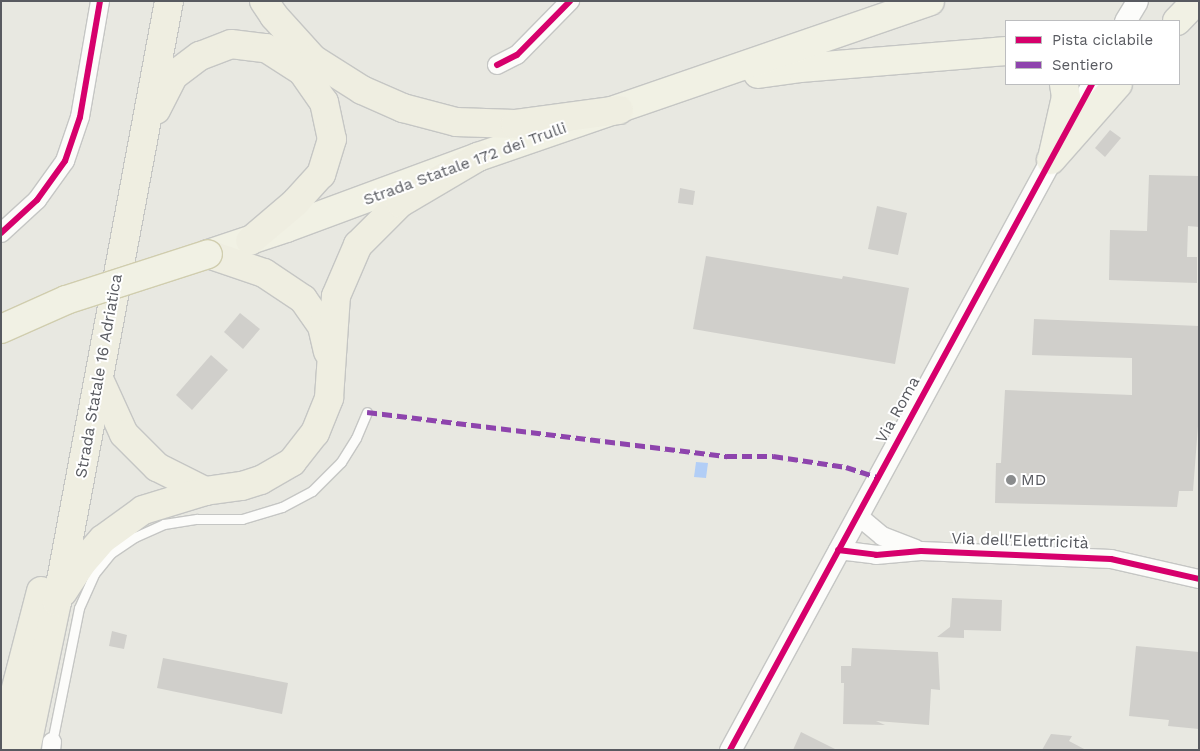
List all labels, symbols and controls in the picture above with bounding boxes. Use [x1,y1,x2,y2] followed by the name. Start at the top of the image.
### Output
[1005,20,1180,85] legend
[1052,31,1153,49] text: Pista ciclabile
[1052,56,1113,74] text: Sentiero
[360,118,570,210] street label: Strada Statale 172 dei Trulli
[71,272,127,480] street label: Strada Statale 16 Adriatica
[872,373,924,447] street label: Via Roma
[1021,470,1046,490] place label: MD
[1005,474,1017,486] marker: MD
[951,529,1089,553] street label: Via dell'Elettricità

